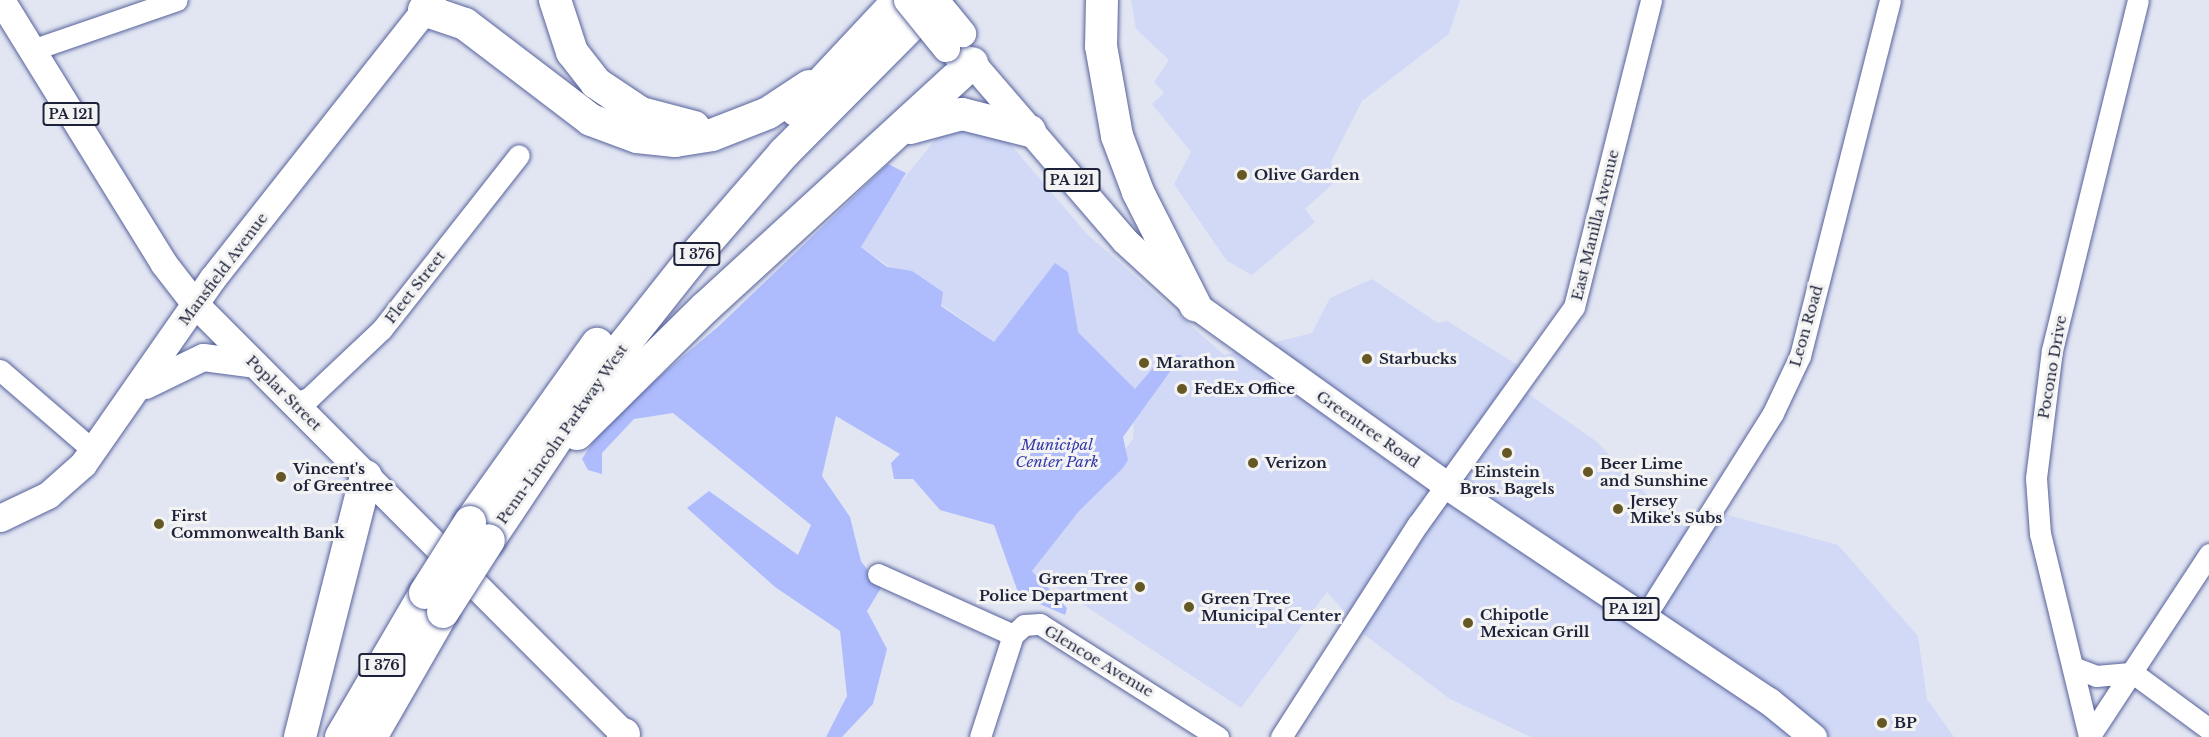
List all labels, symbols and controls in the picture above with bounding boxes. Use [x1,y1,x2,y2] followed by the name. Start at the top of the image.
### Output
[41,103,101,125] road number: PA 121
[1567,147,1623,303] street label: East Manilla Avenue
[1254,166,1360,184] place label: Olive Garden
[1235,168,1249,182] marker: Olive Garden
[1042,169,1102,191] road number: PA 121
[175,209,271,329] street label: Mansfield Avenue
[673,243,721,265] road number: I 376
[381,247,449,327] street label: Fleet Street
[1786,283,1826,369] street label: Leon Road
[2034,314,2070,420] street label: Pocono Drive
[493,340,631,528] street label: Penn-Lincoln Parkway West
[1379,350,1457,368] place label: Starbucks
[242,351,326,435] street label: Poplar Street
[1360,352,1374,366] marker: Starbucks
[1156,354,1235,372] place label: Marathon
[1137,356,1151,370] marker: Marathon
[1194,380,1295,398] place label: FedEx Office
[1175,382,1189,396] marker: FedEx Office
[1313,387,1423,471] street label: Greentree Road
[1015,435,1099,470] park label: Municipal Center Park
[1500,446,1514,460] marker: Einstein Bros. Bagels
[1265,454,1327,472] place label: Verizon
[1600,454,1708,489] place label: Beer Lime and Sunshine
[1246,456,1260,470] marker: Verizon
[293,459,393,494] place label: Vincent's of Greentree
[1460,462,1554,497] place label: Einstein Bros. Bagels
[1581,465,1595,479] marker: Beer Lime and Sunshine
[274,470,288,484] marker: Vincent's of Greentree
[1630,491,1722,526] place label: Jersey Mike's Subs
[1611,502,1625,516] marker: Jersey Mike's Subs
[171,506,345,541] place label: First Commonwealth Bank
[152,517,166,531] marker: First Commonwealth Bank
[979,569,1128,604] place label: Green Tree Police Department
[1133,580,1147,594] marker: Green Tree Police Department
[1201,589,1341,624] place label: Green Tree Municipal Center
[1601,598,1661,620] road number: PA 121
[1182,600,1196,614] marker: Green Tree Municipal Center
[1480,605,1589,640] place label: Chipotle Mexican Grill
[1461,616,1475,630] marker: Chipotle Mexican Grill
[1041,621,1157,701] street label: Glencoe Avenue
[358,654,406,676] road number: I 376
[1894,714,1917,732] place label: BP
[1875,716,1889,730] marker: BP

